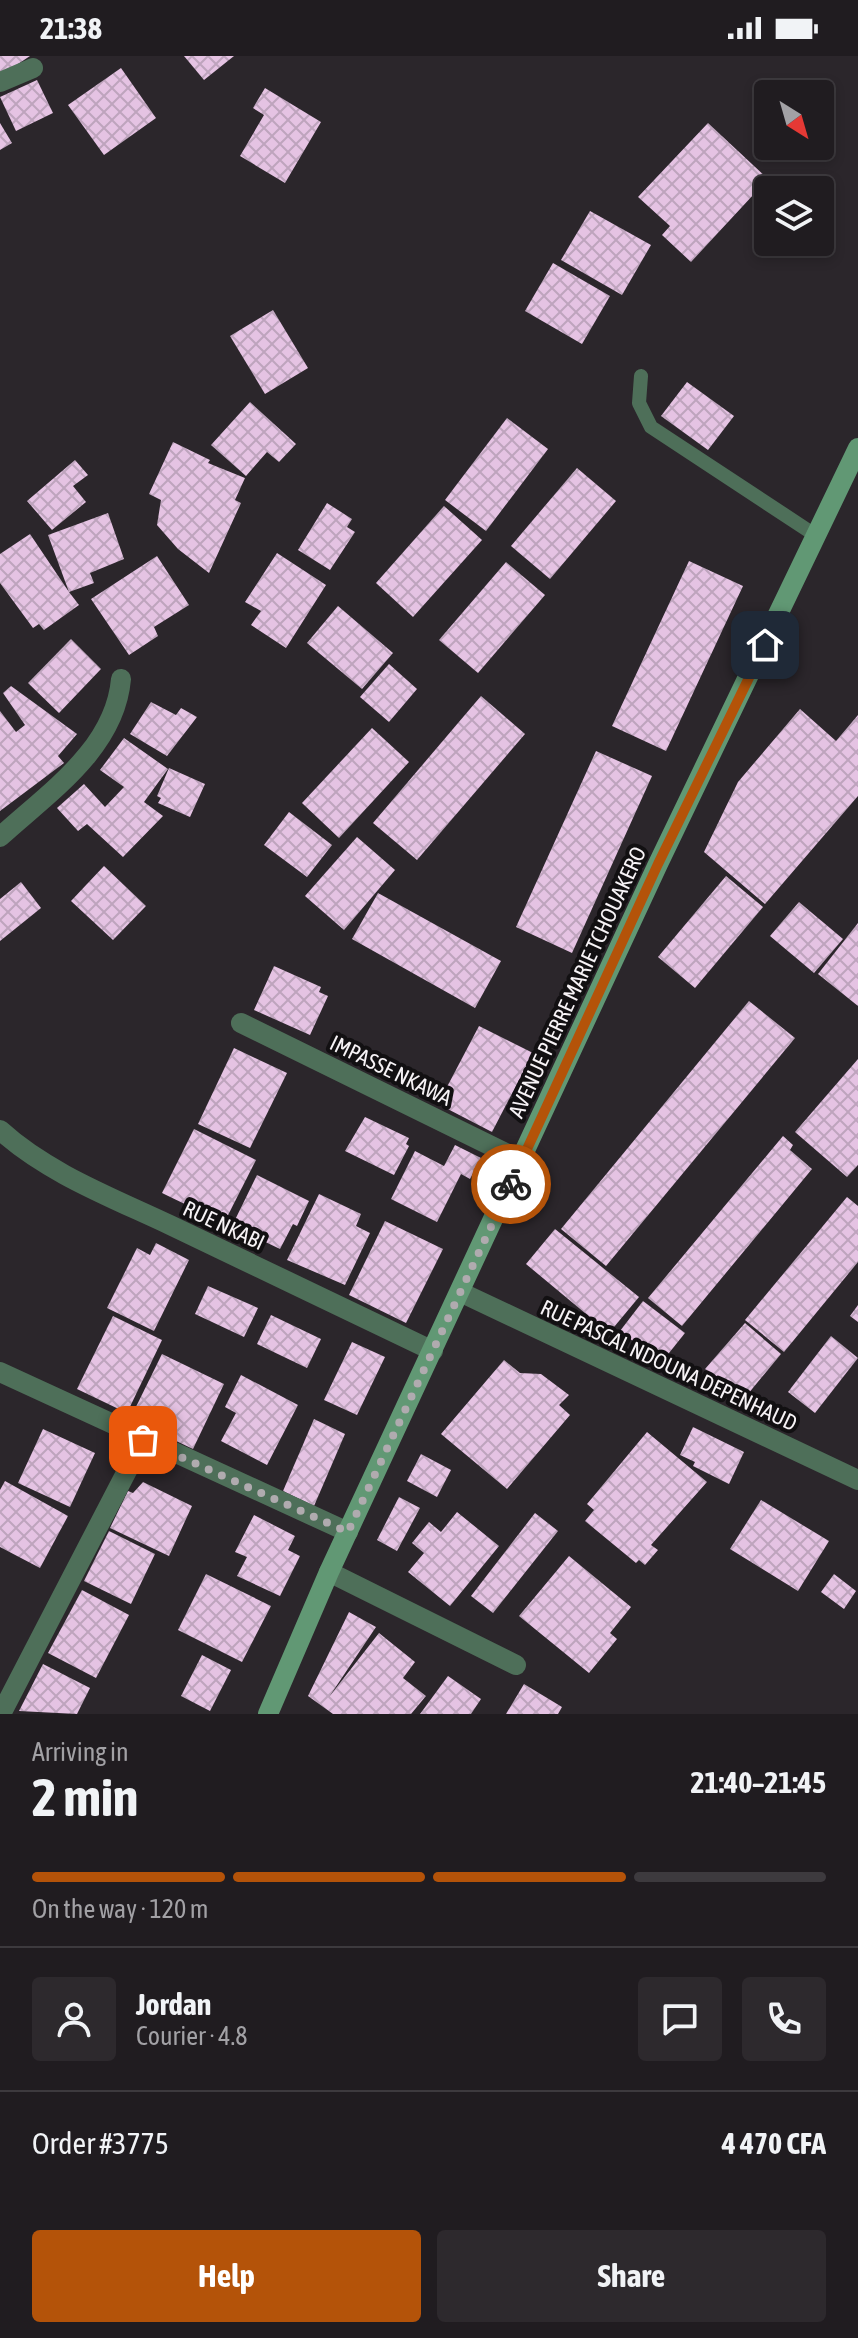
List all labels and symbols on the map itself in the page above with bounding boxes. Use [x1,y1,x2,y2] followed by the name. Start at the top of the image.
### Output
[754,80,834,160] north arrow
[731,611,799,679] pin
[503,842,651,1122] street label: AVENUE PIERRE MARIE TCHOUAKERO
[326,1029,456,1111] street label: IMPASSE NKAWA
[471,1144,551,1224] courier
[179,1195,269,1255] street label: RUE NKABI
[537,1294,801,1436] street label: RUE PASCAL NDOUNA DEPENHAUD
[109,1406,177,1474] pin

